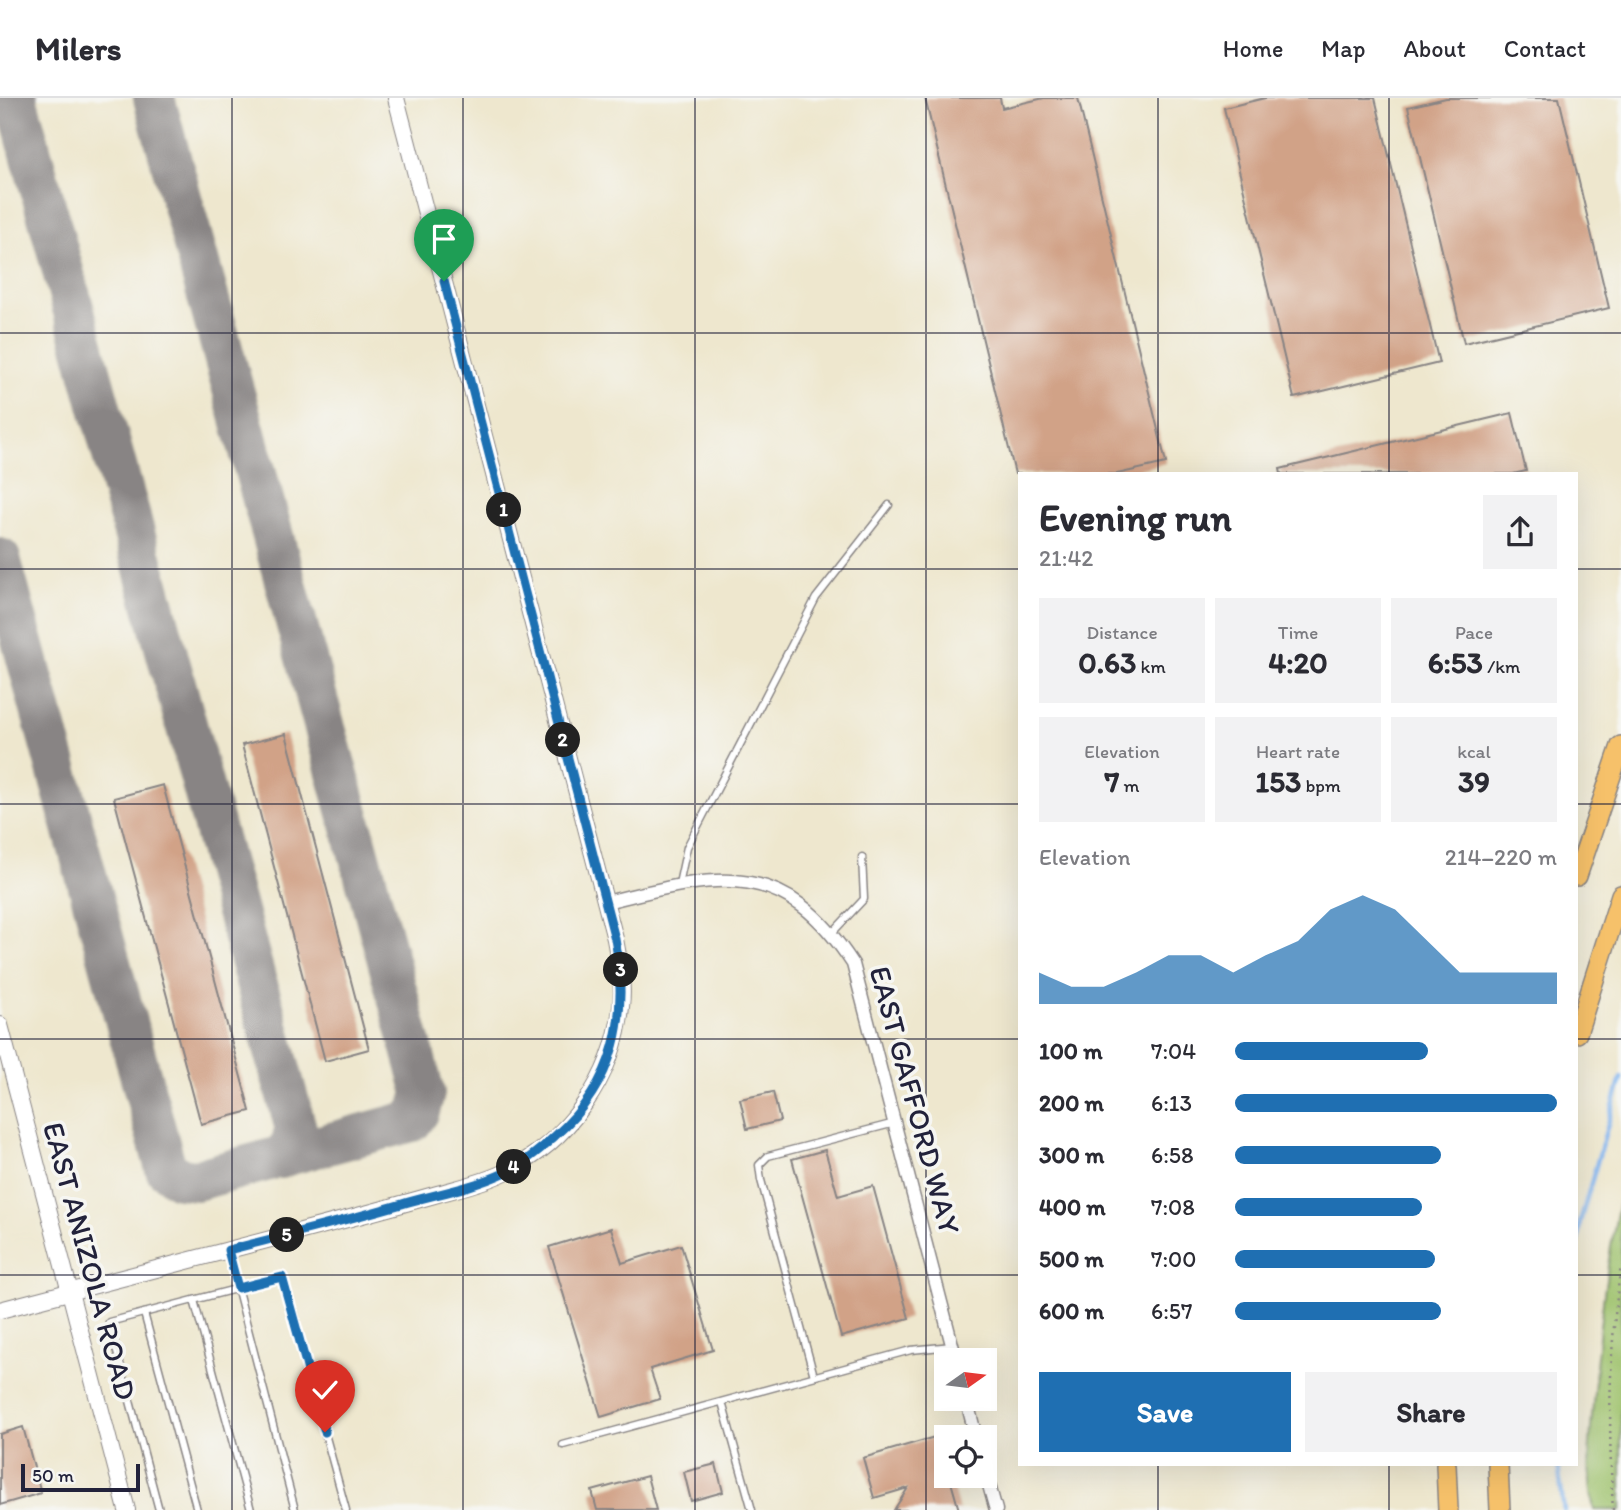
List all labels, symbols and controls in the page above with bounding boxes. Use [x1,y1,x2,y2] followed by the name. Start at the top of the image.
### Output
[35,29,122,68] text: Milers
[1223,34,1283,63] text: Home
[1321,34,1365,63] text: Map
[1403,34,1466,63] text: About
[1504,34,1586,63] text: Contact
[414,209,474,281] pin
[425,220,463,258] icon: arrive
[486,492,522,528] pin: 1
[1039,495,1232,541] text: Evening run
[1483,495,1557,569] button: share
[499,498,508,521] text: 1
[1039,544,1093,572] text: 21:42
[1086,621,1158,644] text: Distance
[1278,621,1318,644] text: Time
[1455,621,1493,644] text: Pace
[1078,644,1136,681] text: 0.63
[1268,644,1328,681] text: 4:20
[1428,644,1483,681] text: 6:53
[1136,655,1166,678] text: km
[1483,655,1520,678] text: /km
[546,722,580,758] pin: 2
[558,728,568,751] text: 2
[1084,740,1160,763] text: Elevation
[1256,740,1340,763] text: Heart rate
[1457,740,1491,763] text: kcal
[1104,763,1119,800] text: 7
[1255,763,1301,800] text: 153
[1458,763,1490,800] text: 39
[1119,774,1140,797] text: m
[1301,774,1341,797] text: bpm
[1039,843,1130,871] text: Elevation
[1445,843,1557,871] text: 214–220 m
[604,952,638,988] pin: 3
[615,958,626,981] text: 3
[861,962,969,1238] street label: EAST GAFFORD WAY
[1039,1037,1103,1065] text: 100 m
[1151,1037,1196,1065] text: 7:04
[1039,1089,1104,1117] text: 200 m
[1151,1089,1192,1117] text: 6:13
[35,1118,145,1404] street label: EAST ANIZOLA ROAD
[1039,1141,1104,1169] text: 300 m
[1151,1141,1193,1169] text: 6:58
[496,1150,532,1184] pin: 4
[508,1155,519,1178] text: 4
[1039,1193,1106,1221] text: 400 m
[1151,1193,1195,1221] text: 7:08
[270,1218,304,1252] pin: 5
[282,1223,291,1246] text: 5
[1039,1245,1104,1273] text: 500 m
[1151,1245,1196,1273] text: 7:00
[1039,1297,1104,1325] text: 600 m
[1151,1297,1192,1325] text: 6:57
[934,1348,998,1410] north arrow
[934,1348,997,1488] map controls
[295,1360,355,1432] pin
[306,1371,344,1409] icon: check
[1039,1372,1291,1452] button: Save
[1305,1372,1557,1452] button: Share
[934,1425,997,1488] button: locate
[21,1461,140,1493] scale bar
[32,1464,74,1487] text: 50 m

